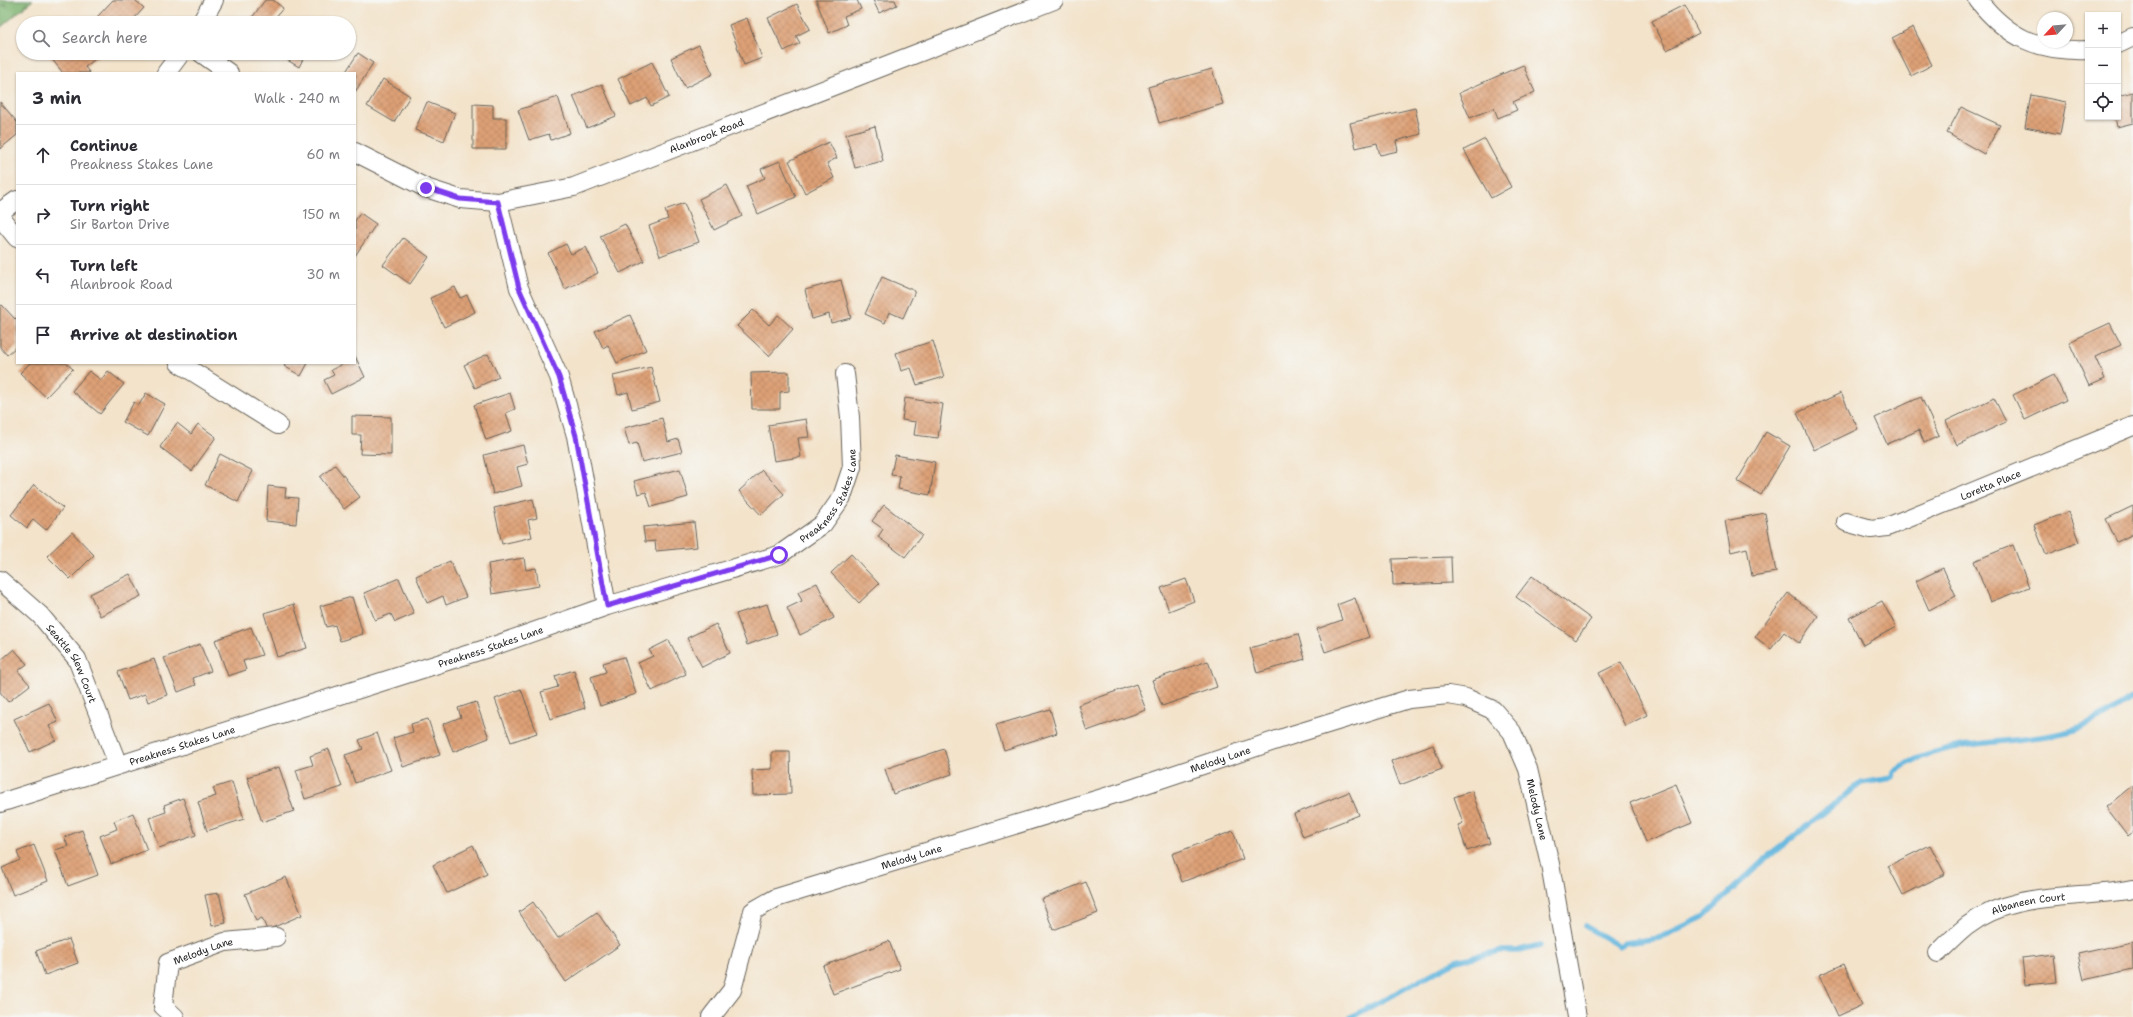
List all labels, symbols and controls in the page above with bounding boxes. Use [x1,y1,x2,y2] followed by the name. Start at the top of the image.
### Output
[2037,12,2073,48] north arrow
[2085,12,2121,120] map controls
[2085,12,2121,48] button: +
[16,16,356,60] search box
[30,27,52,49] icon: search
[62,28,148,48] text: Search here
[2085,48,2121,84] button: −
[2085,84,2121,120] button: locate
[32,87,82,109] text: 3 min
[254,90,340,107] text: Walk · 240 m
[667,115,746,156] street label: Alanbrook Road
[70,136,138,156] text: Continue
[32,144,54,166] icon: ahead
[307,146,340,163] text: 60 m
[70,156,213,173] text: Preakness Stakes Lane
[417,179,435,197] route end
[70,196,150,216] text: Turn right
[32,204,54,226] icon: right
[302,206,340,223] text: 150 m
[70,216,170,233] text: Sir Barton Drive
[70,256,138,276] text: Turn left
[32,264,54,286] icon: left
[306,266,340,283] text: 30 m
[70,276,173,293] text: Alanbrook Road
[32,324,54,346] icon: arrive
[70,325,238,345] text: Arrive at destination
[797,448,859,546] street label: Preakness Stakes Lane
[1958,467,2023,503] street label: Loretta Place
[770,546,788,564] route start
[44,622,99,705] street label: Seattle Slew Court
[436,623,545,671] street label: Preakness Stakes Lane
[128,723,237,769] street label: Preakness Stakes Lane
[1189,743,1253,776] street label: Melody Lane
[1523,778,1550,842] street label: Melody Lane
[880,841,944,872] street label: Melody Lane
[1989,890,2066,918] street label: Albaneen Court
[172,935,234,967] street label: Melody Lane

